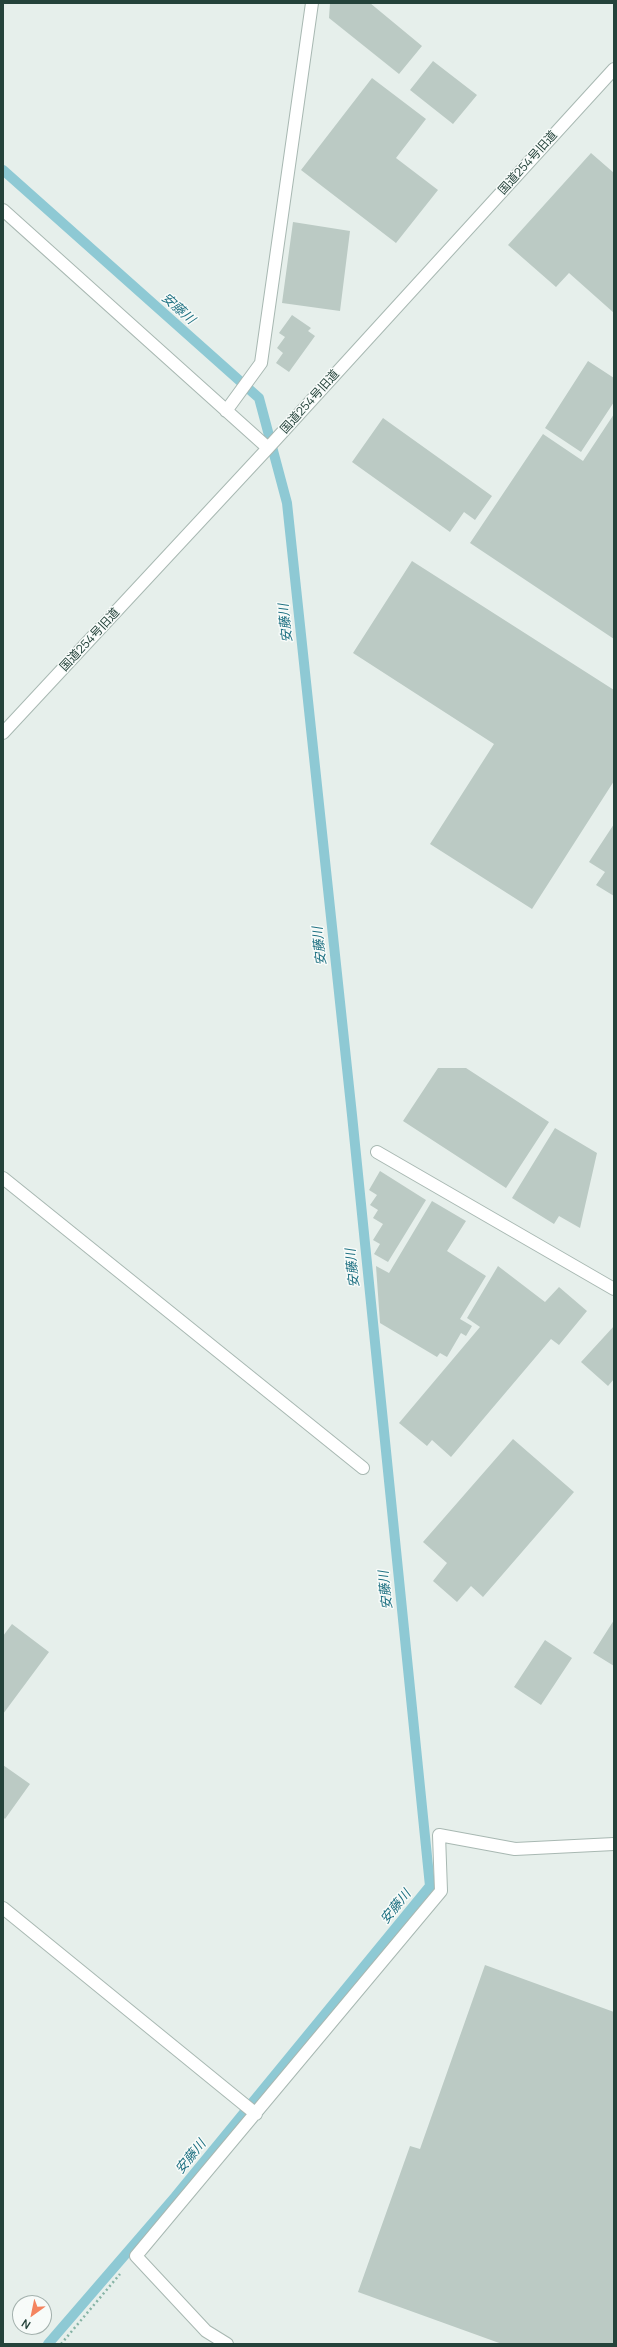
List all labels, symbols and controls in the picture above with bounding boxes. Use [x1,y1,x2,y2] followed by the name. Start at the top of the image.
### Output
[496,128,560,198] street label: 国道254号旧道
[158,290,198,328] water label: 安藤川
[278,367,342,437] street label: 国道254号旧道
[276,603,296,643] water label: 安藤川
[57,606,123,674] street label: 国道254号旧道
[310,926,330,966] water label: 安藤川
[343,1248,363,1288] water label: 安藤川
[376,1570,396,1610] water label: 安藤川
[378,1887,414,1927] water label: 安藤川
[173,2137,209,2177] water label: 安藤川
[12,2295,52,2335] north arrow
[18,2316,33,2333] text: N

